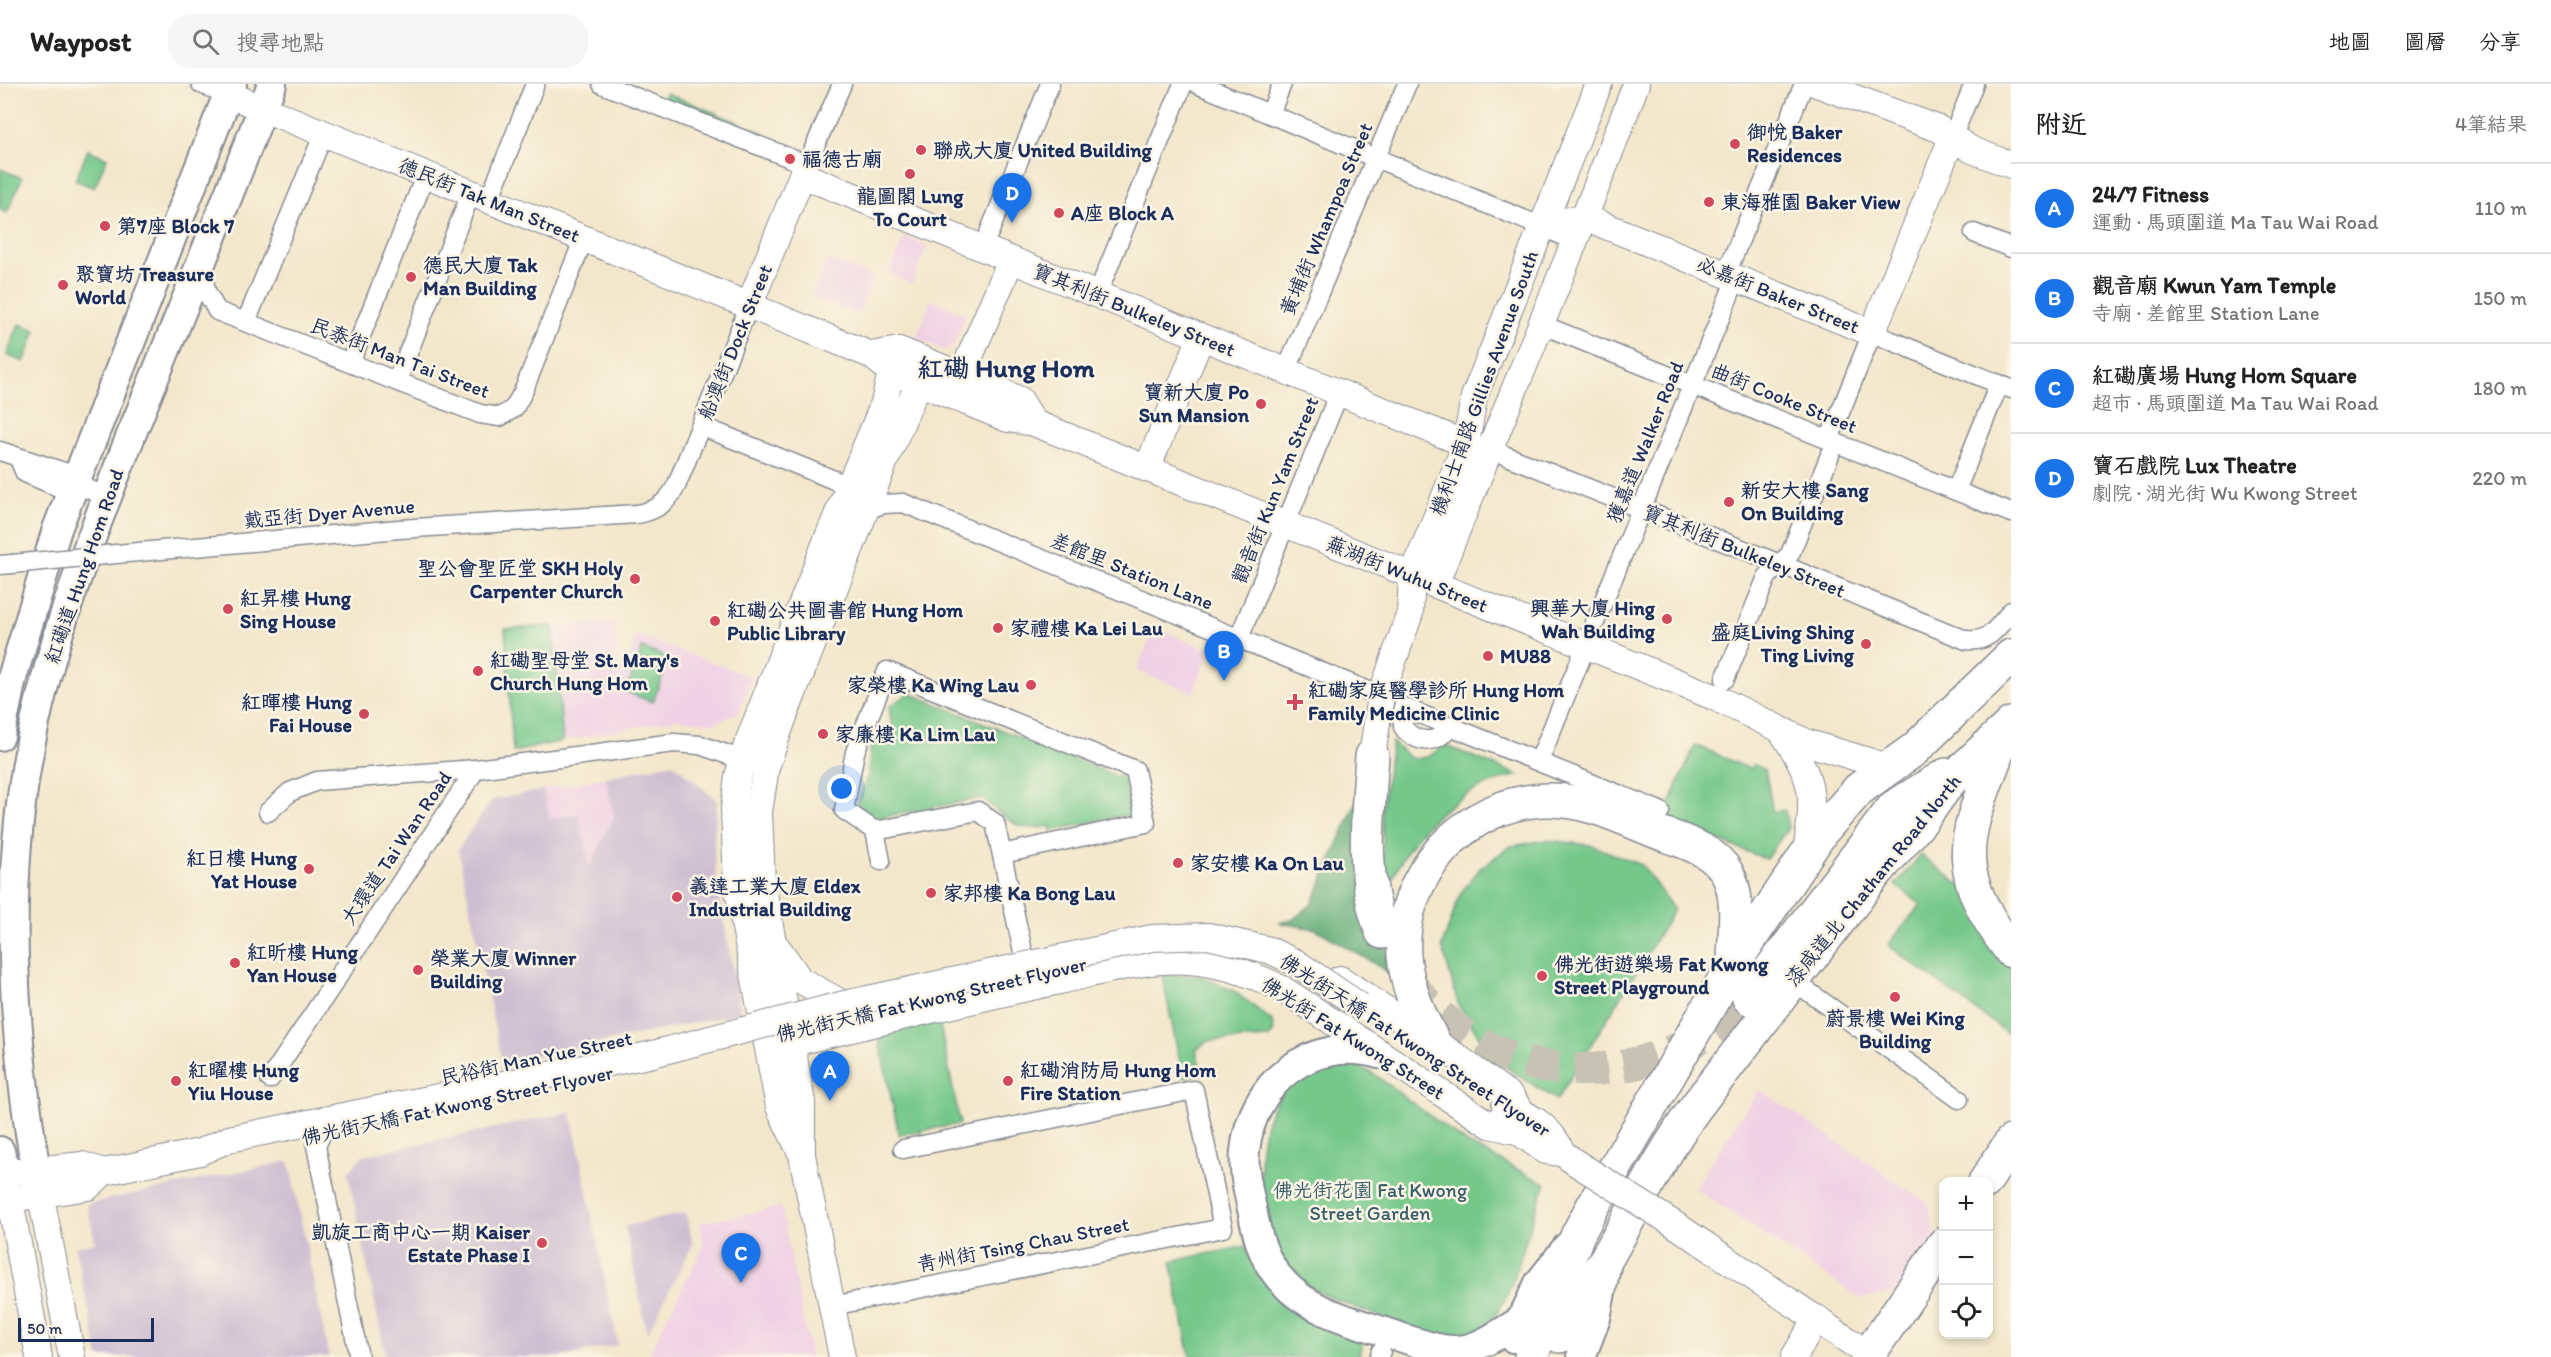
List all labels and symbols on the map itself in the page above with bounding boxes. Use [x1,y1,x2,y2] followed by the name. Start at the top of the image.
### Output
[1274,119,1378,319] street label: 黃埔街 Whampoa Street
[1747,120,1843,167] place label: 御悅 Baker Residences
[1728,137,1742,151] marker: 御悅 Baker Residences
[933,138,1153,163] place label: 聯成大廈 United Building
[914,143,928,157] marker: 聯成大廈 United Building
[802,147,882,171] place label: 福德古廟
[783,152,797,166] marker: 福德古廟
[395,153,584,248] street label: 德民街 Tak Man Street
[903,167,917,181] marker: 龍圖閣 Lung To Court
[992,174,1032,223] pin: D
[857,184,964,231] place label: 龍圖閣 Lung To Court
[1721,190,1901,214] place label: 東海雅園 Baker View
[1702,195,1716,209] marker: 東海雅園 Baker View
[1070,201,1174,225] place label: A座 Block A
[1052,206,1066,220] marker: A座 Block A
[117,214,234,238] place label: 第7座 Block 7
[98,219,112,233] marker: 第7座 Block 7
[1425,247,1543,519] street label: 機利士南路 Gillies Avenue South
[1693,251,1863,339] street label: 必嘉街 Baker Street
[423,253,538,301] place label: 德民大廈 Tak Man Building
[1029,258,1239,362] street label: 寶其利街 Bulkeley Street
[693,260,777,423] street label: 船澳街 Dock Street
[75,262,215,309] place label: 聚寶坊 Treasure World
[404,270,418,284] marker: 德民大廈 Tak Man Building
[56,278,70,292] marker: 聚寶坊 Treasure World
[307,313,493,403] street label: 民泰街 Man Tai Street
[917,352,1095,384] district label: 紅磡 Hung Hom
[1602,357,1688,527] street label: 獲嘉道 Walker Road
[1707,358,1861,438] street label: 曲街 Cooke Street
[1139,380,1250,427] place label: 寶新大廈 Po Sun Mansion
[1227,393,1324,587] street label: 觀音街 Kun Yam Street
[1254,397,1268,411] marker: 寶新大廈 Po Sun Mansion
[39,465,129,667] street label: 紅磡道 Hung Hom Road
[1741,478,1869,526] place label: 新安大樓 Sang On Building
[242,494,416,532] street label: 戴亞街 Dyer Avenue
[1722,495,1736,509] marker: 新安大樓 Sang On Building
[1639,499,1849,603] street label: 寶其利街 Bulkeley Street
[1047,527,1217,615] street label: 差館里 Station Lane
[1323,531,1491,617] street label: 蕪湖街 Wuhu Street
[417,556,624,604] place label: 聖公會聖匠堂 SKH Holy Carpenter Church
[628,572,642,586] marker: 聖公會聖匠堂 SKH Holy Carpenter Church
[240,586,352,634] place label: 紅昇樓 Hung Sing House
[1530,596,1656,644] place label: 興華大廈 Hing Wah Building
[727,598,963,646] place label: 紅磡公共圖書館 Hung Hom Public Library
[221,602,235,616] marker: 紅昇樓 Hung Sing House
[1660,612,1674,626] marker: 興華大廈 Hing Wah Building
[708,614,722,628] marker: 紅磡公共圖書館 Hung Hom Public Library
[1010,616,1163,640] place label: 家禮樓 Ka Lei Lau
[1711,620,1855,668] place label: 盛庭Living Shing Ting Living
[991,621,1005,635] marker: 家禮樓 Ka Lei Lau
[1204,632,1244,681] pin: B
[1859,637,1873,651] marker: 盛庭Living Shing Ting Living
[1500,644,1551,668] place label: MU88
[490,648,679,696] place label: 紅磡聖母堂 St. Mary's Church Hung Hom
[1481,649,1495,663] marker: MU88
[471,664,485,678] marker: 紅磡聖母堂 St. Mary's Church Hung Hom
[847,673,1019,698] place label: 家榮樓 Ka Wing Lau
[1024,678,1038,692] marker: 家榮樓 Ka Wing Lau
[1308,678,1564,726] place label: 紅磡家庭醫學診所 Hung Hom Family Medicine Clinic
[241,690,353,737] place label: 紅暉樓 Hung Fai House
[1286,693,1304,711] marker: 紅磡家庭醫學診所 Hung Hom Family Medicine Clinic
[357,707,371,721] marker: 紅暉樓 Hung Fai House
[835,722,995,746] place label: 家廉樓 Ka Lim Lau
[816,727,830,741] marker: 家廉樓 Ka Lim Lau
[336,766,456,929] street label: 大環道 Tai Wan Road
[1780,769,1966,991] street label: 漆咸道北 Chatham Road North
[827,774,856,803] your location
[186,846,298,893] place label: 紅日樓 Hung Yat House
[1190,851,1344,875] place label: 家安樓 Ka On Lau
[1171,856,1185,870] marker: 家安樓 Ka On Lau
[302,862,316,876] marker: 紅日樓 Hung Yat House
[689,874,861,922] place label: 義達工業大廈 Eldex Industrial Building
[943,881,1116,906] place label: 家邦樓 Ka Bong Lau
[924,886,938,900] marker: 家邦樓 Ka Bong Lau
[670,890,684,904] marker: 義達工業大廈 Eldex Industrial Building
[246,940,359,987] place label: 紅昕樓 Hung Yan House
[430,946,577,994] place label: 榮業大廈 Winner Building
[1275,948,1555,1142] street label: 佛光街天橋 Fat Kwong Street Flyover
[773,951,1089,1047] street label: 佛光街天橋 Fat Kwong Street Flyover
[1554,952,1769,1000] place label: 佛光街遊樂場 Fat Kwong Street Playground
[228,956,242,970] marker: 紅昕樓 Hung Yan House
[411,963,425,977] marker: 榮業大廈 Winner Building
[1535,969,1549,983] marker: 佛光街遊樂場 Fat Kwong Street Playground
[1257,972,1449,1104] street label: 佛光街 Fat Kwong Street
[1888,990,1902,1004] marker: 蔚景樓 Wei King Building
[1825,1006,1965,1054] place label: 蔚景樓 Wei King Building
[438,1026,634,1090] street label: 民裕街 Man Yue Street
[810,1052,850,1101] pin: A
[187,1058,300,1105] place label: 紅曜樓 Hung Yiu House
[1020,1058,1216,1105] place label: 紅磡消防局 Hung Hom Fire Station
[299,1060,616,1150] street label: 佛光街天橋 Fat Kwong Street Flyover
[169,1074,183,1088] marker: 紅曜樓 Hung Yiu House
[1001,1074,1015,1088] marker: 紅磡消防局 Hung Hom Fire Station
[1273,1178,1468,1225] park label: 佛光街花園 Fat Kwong Street Garden
[915,1212,1131,1276] street label: 青州街 Tsing Chau Street
[311,1220,531,1267] place label: 凱旋工商中心一期 Kaiser Estate Phase I
[722,1234,760,1283] pin: C
[535,1236,549,1250] marker: 凱旋工商中心一期 Kaiser Estate Phase I
[18,1315,154,1342] scale bar

